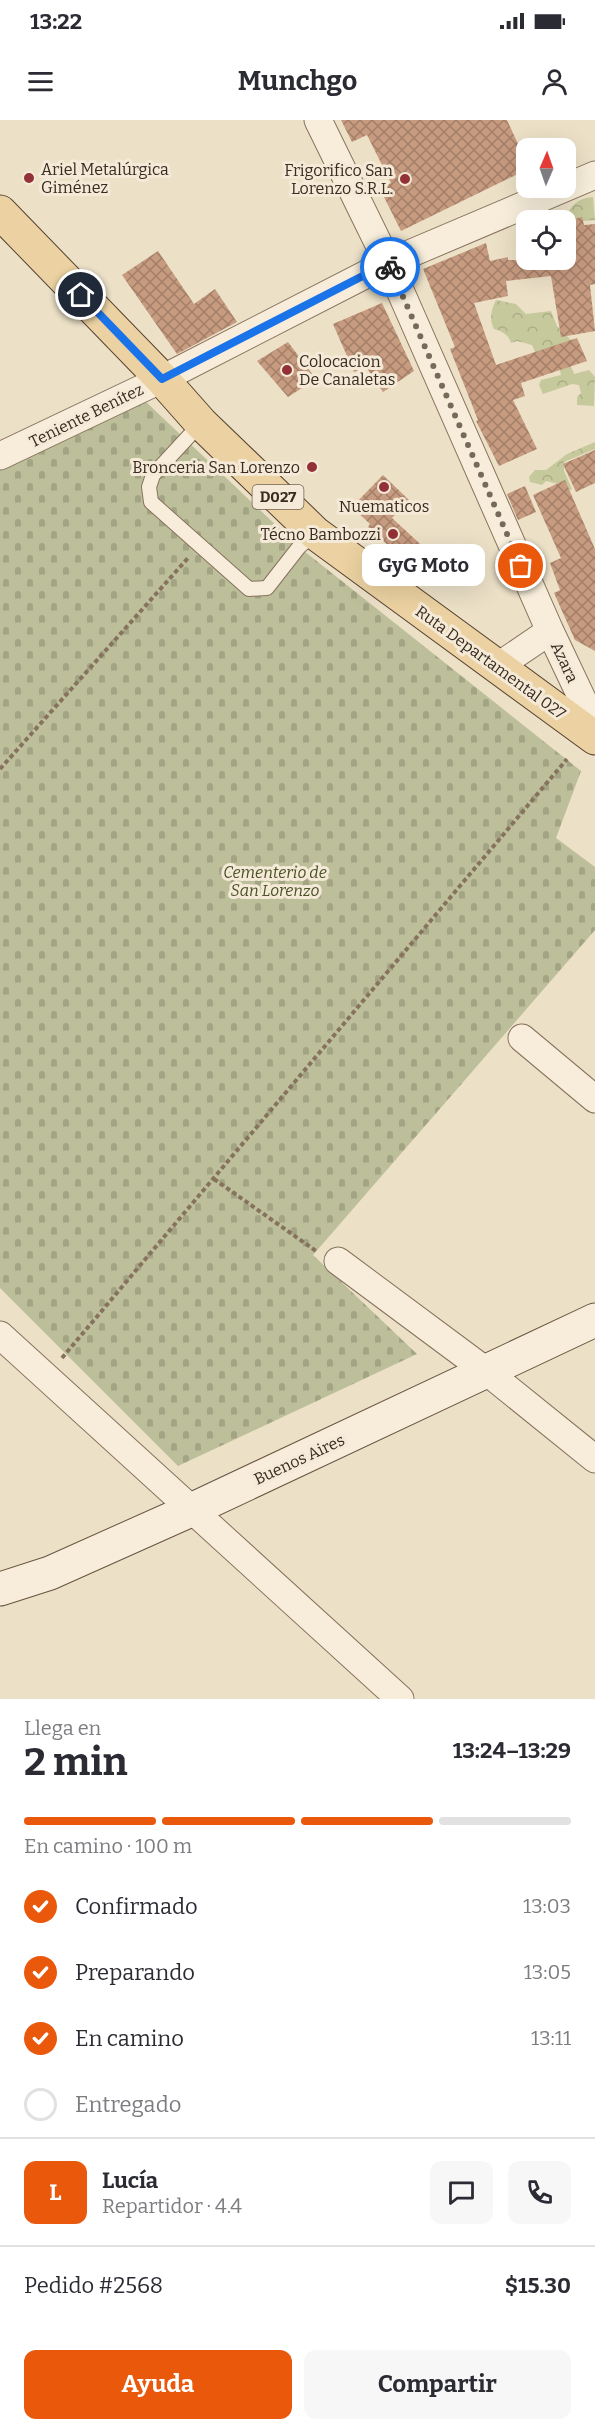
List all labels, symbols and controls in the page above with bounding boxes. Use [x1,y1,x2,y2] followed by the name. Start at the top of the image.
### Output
[30,8,82,35] text: 13:22
[24,65,57,98] icon: menu
[238,65,357,97] text: Munchgo
[538,65,571,98] icon: person
[516,138,576,198] north arrow
[516,138,576,270] map controls
[41,160,169,197] place label: Ariel Metalúrgica Giménez
[284,161,393,198] place label: Frigorifico San Lorenzo S.R.L.
[22,171,36,185] marker: Ariel Metalúrgica Giménez
[398,172,412,186] marker: Frigorifico San Lorenzo S.R.L.
[516,210,576,270] button: locate
[360,237,420,297] courier
[374,251,407,284] icon: bike
[55,269,106,320] pin
[64,278,97,311] icon: home
[299,352,395,389] place label: Colocacion De Canaletas
[280,363,294,377] marker: Colocacion De Canaletas
[26,380,147,451] street label: Teniente Benítez
[132,458,300,477] place label: Bronceria San Lorenzo
[305,460,319,474] marker: Bronceria San Lorenzo
[377,480,391,494] marker: Nuematicos
[252,485,304,509] road number: D027
[339,497,429,516] place label: Nuematicos
[261,525,381,544] place label: Técno Bambozzi
[386,527,400,541] marker: Técno Bambozzi
[495,540,546,591] pin
[362,545,485,587] callout: GyG Moto
[504,549,537,582] icon: bag
[378,553,469,577] text: GyG Moto
[412,602,569,723] street label: Ruta Departamental 027
[547,639,582,686] street label: Azara
[223,863,327,900] park label: Cementerio de San Lorenzo
[251,1430,348,1489] street label: Buenos Aires
[24,1716,101,1740] text: Llega en
[453,1737,571,1764] text: 13:24–13:29
[24,1739,128,1785] text: 2 min
[24,1834,192,1858] text: En camino · 100 m
[24,1890,57,1923] icon: check
[75,1893,198,1920] text: Confirmado
[523,1894,571,1918] text: 13:03
[24,1956,57,1989] icon: check
[75,1959,195,1986] text: Preparando
[524,1960,571,1984] text: 13:05
[24,2022,57,2055] icon: check
[75,2025,184,2052] text: En camino
[531,2026,571,2050] text: 13:11
[75,2091,181,2118] text: Entregado
[430,2161,493,2224] button: chat
[508,2161,571,2224] button: phone
[102,2167,158,2194] text: Lucía
[49,2179,62,2206] text: L
[102,2194,242,2218] text: Repartidor · 4.4
[24,2272,163,2299] text: Pedido #2568
[505,2272,571,2299] text: $15.30
[24,2350,292,2419] button: Ayuda
[304,2350,571,2419] button: Compartir

